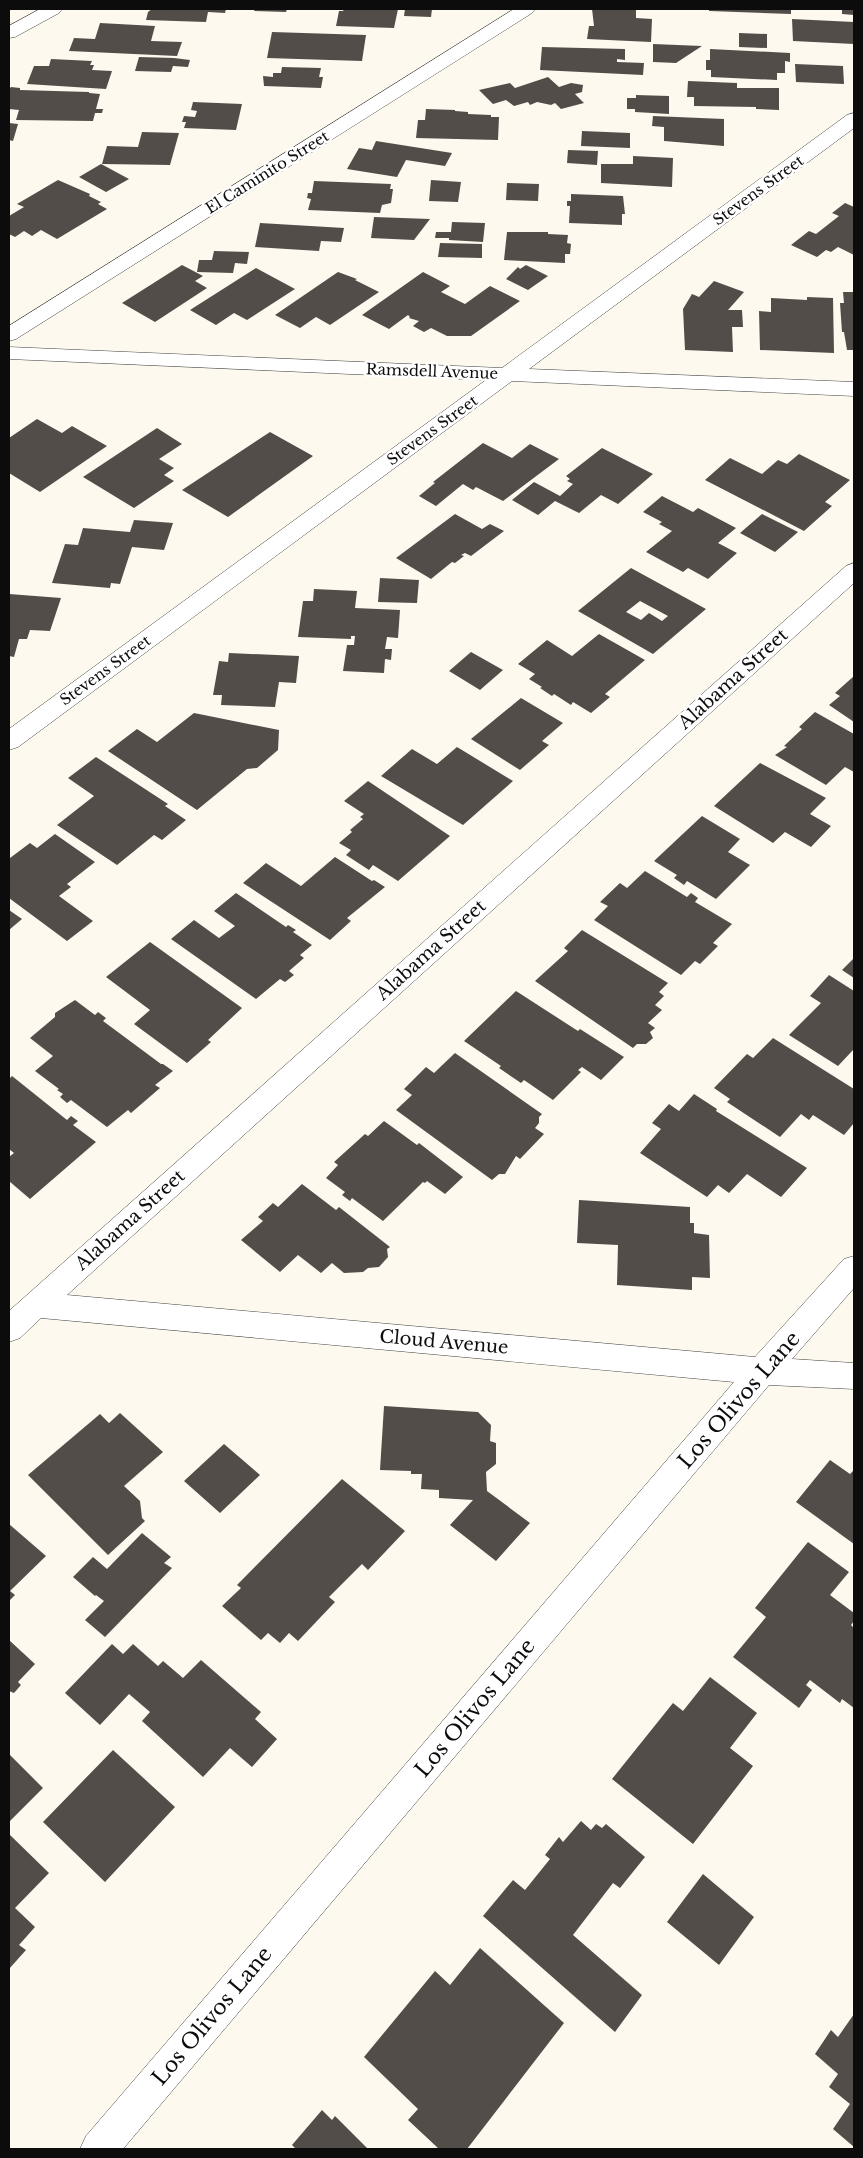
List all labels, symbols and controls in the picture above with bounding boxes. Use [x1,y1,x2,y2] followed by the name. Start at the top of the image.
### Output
[202,126,333,218] street label: El Caminito Street
[709,150,807,229] street label: Stevens Street
[366,359,498,383] street label: Ramsdell Avenue
[383,390,481,469] street label: Stevens Street
[673,624,792,735] street label: Alabama Street
[56,630,154,709] street label: Stevens Street
[371,895,490,1006] street label: Alabama Street
[70,1165,189,1276] street label: Alabama Street
[379,1325,509,1359] street label: Cloud Avenue
[672,1326,806,1474] street label: Los Olivos Lane
[409,1633,541,1783] street label: Los Olivos Lane
[146,1941,278,2091] street label: Los Olivos Lane

